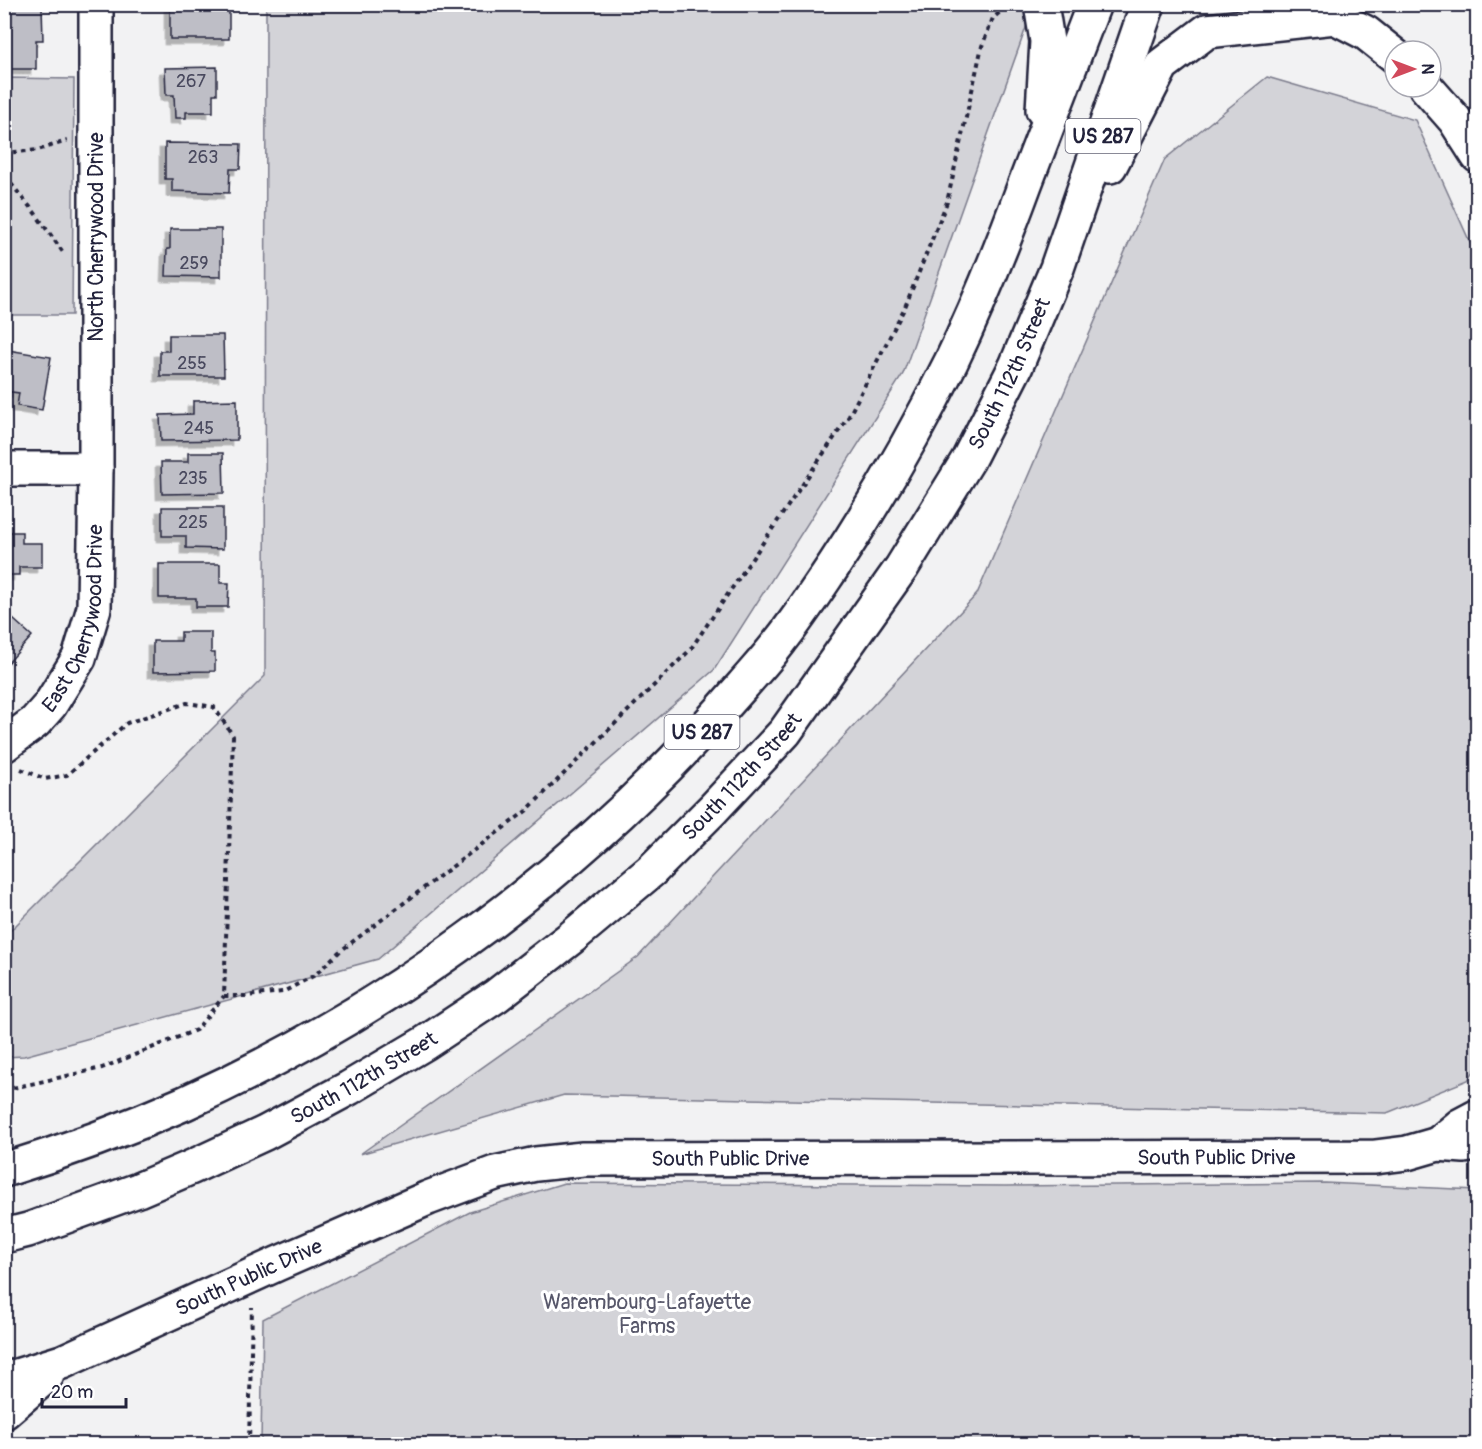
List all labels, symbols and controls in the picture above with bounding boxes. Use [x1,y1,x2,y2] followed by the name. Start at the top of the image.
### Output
[1383,39,1443,99] north arrow
[1417,64,1437,75] text: N
[176,70,206,93] house number: 267
[1066,119,1140,153] road number: US 287
[83,132,110,342] street label: North Cherrywood Drive
[188,146,218,169] house number: 263
[179,252,209,275] house number: 259
[963,293,1057,454] street label: South 112th Street
[177,352,207,375] house number: 255
[184,417,214,440] house number: 245
[178,467,208,490] house number: 235
[178,511,208,534] house number: 225
[37,523,109,719] street label: East Cherrywood Drive
[676,707,809,847] street label: South 112th Street
[664,715,740,749] road number: US 287
[286,1025,443,1131] street label: South 112th Street
[1137,1144,1296,1172] street label: South Public Drive
[651,1145,810,1173] street label: South Public Drive
[171,1233,327,1323] street label: South Public Drive
[543,1289,752,1340] park label: Warembourg-Lafayette Farms
[42,1371,126,1409] scale bar
[51,1381,93,1404] text: 20 m

